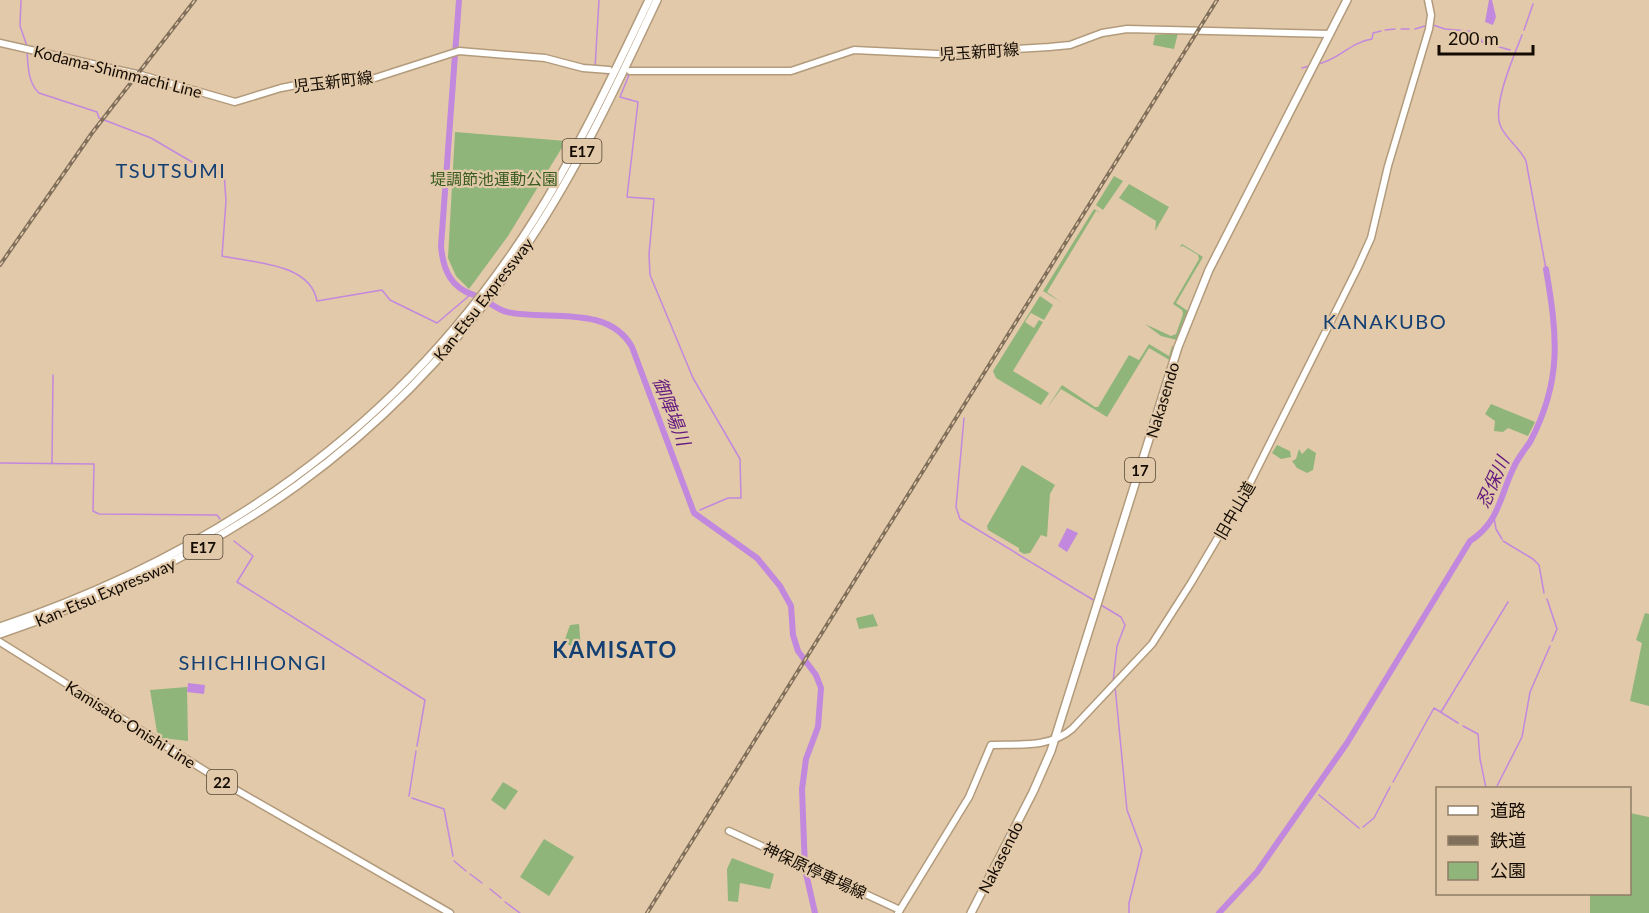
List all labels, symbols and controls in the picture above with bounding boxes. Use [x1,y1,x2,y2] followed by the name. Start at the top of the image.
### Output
[1439,18,1534,56] scale bar
[1448,27,1499,49] text: 200 m
[938,39,1020,63] street label: 児玉新町線
[32,41,204,101] street label: Kodama-Shimmachi Line
[292,67,374,95] street label: 児玉新町線
[562,139,602,163] road number: E17
[116,158,226,182] district label: TSUTSUMI
[430,169,558,188] park label: 堤調節池運動公園
[429,233,537,364] street label: Kan-Etsu Expressway
[1323,309,1447,333] district label: KANAKUBO
[1141,360,1183,440] street label: Nakasendo
[649,373,696,450] water label: 御陣場川
[1471,451,1514,511] water label: 忍保川
[1125,458,1155,482] road number: 17
[1210,478,1258,542] street label: 旧中山道
[184,535,222,559] road number: E17
[32,554,179,630] street label: Kan-Etsu Expressway
[552,636,678,663] district label: KAMISATO
[178,650,328,674] district label: SHICHIHONGI
[63,676,199,772] street label: Kamisato-Onishi Line
[207,770,237,794] road number: 22
[1436,787,1631,895] legend
[1490,799,1526,821] text: 道路
[974,818,1026,896] street label: Nakasendo
[1490,829,1526,851] text: 鉄道
[760,838,870,902] street label: 神保原停車場線
[1490,859,1526,881] text: 公園

